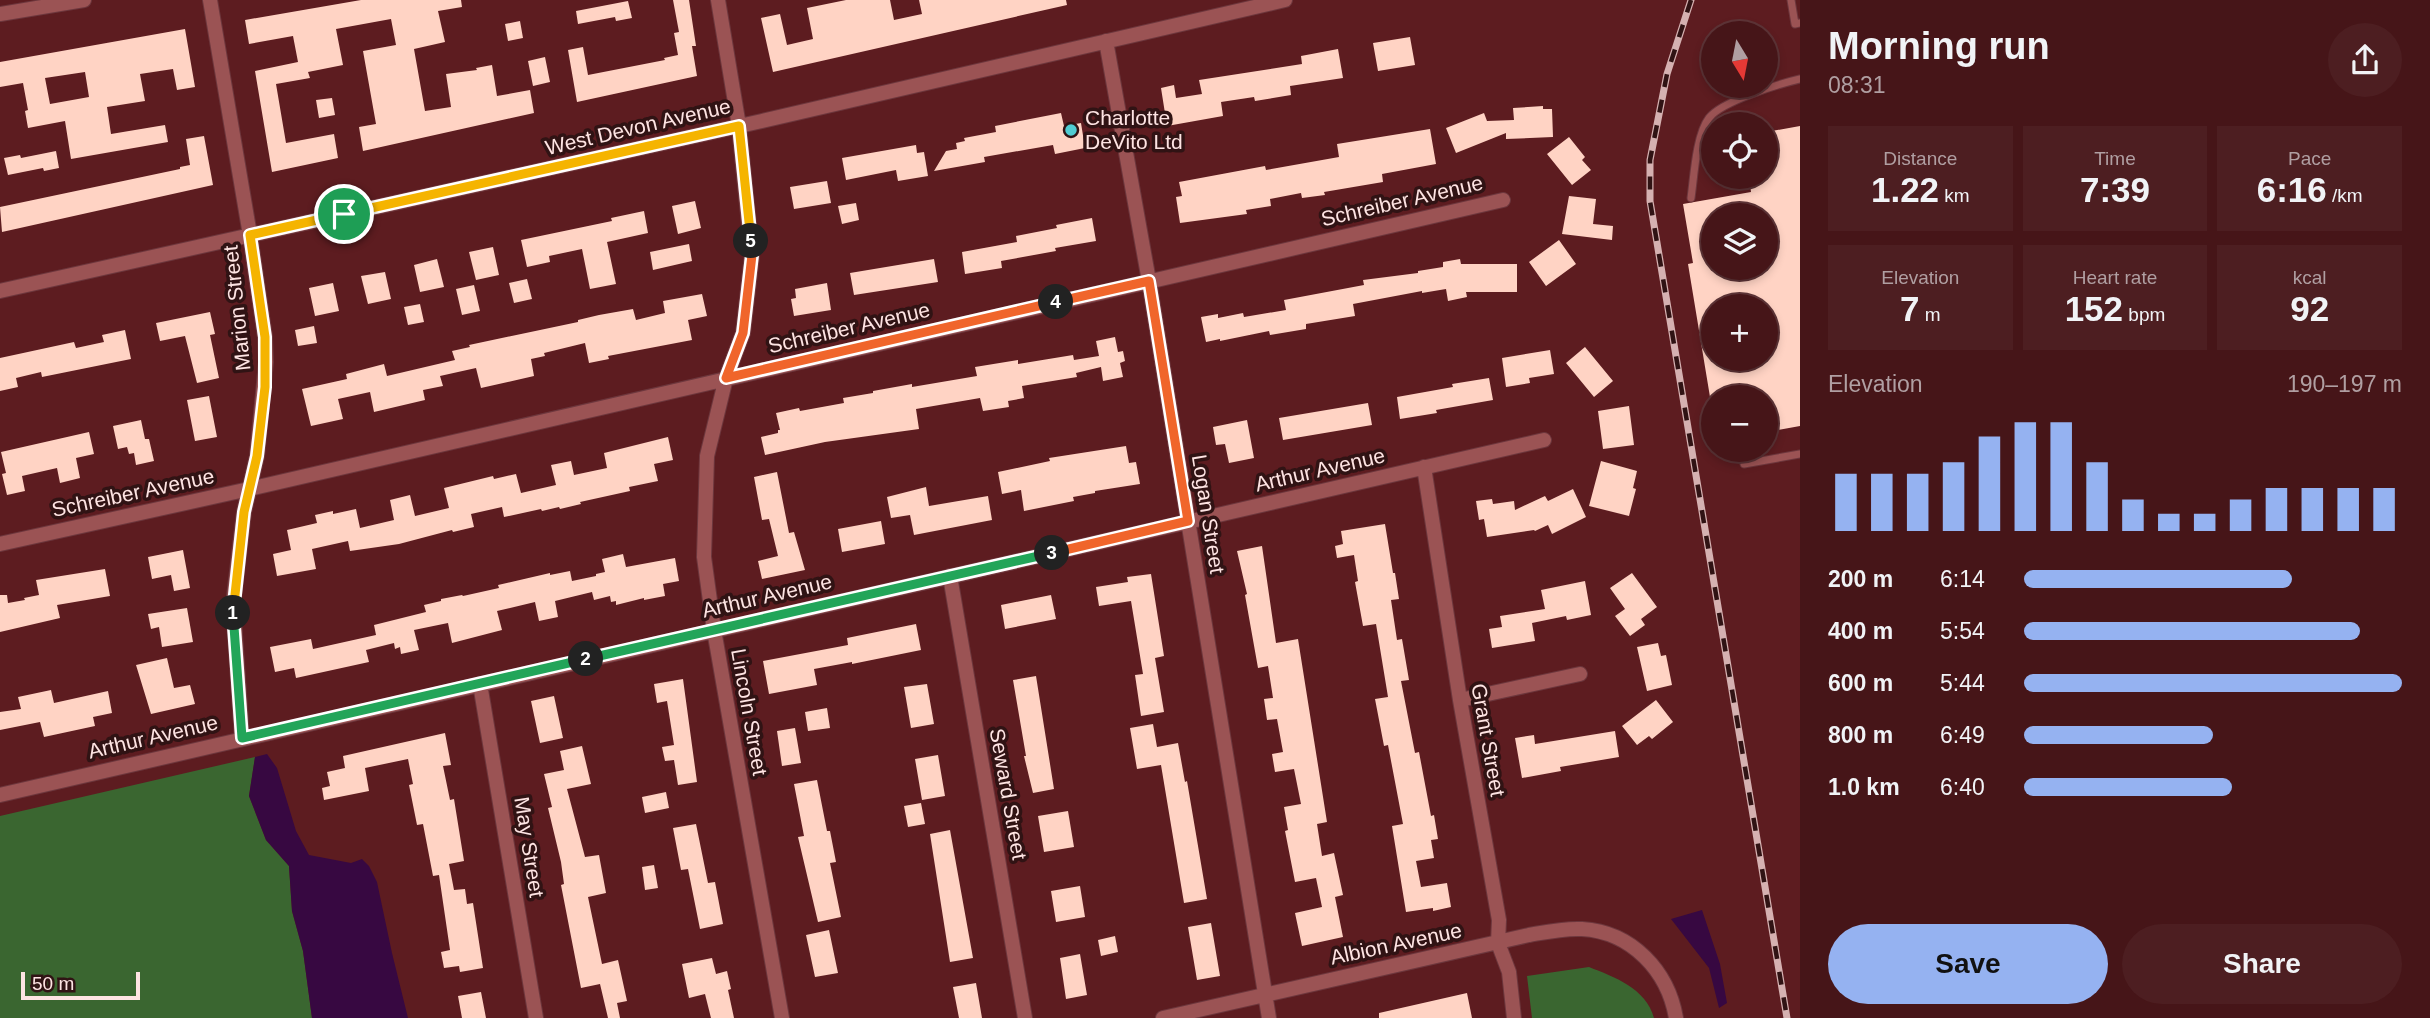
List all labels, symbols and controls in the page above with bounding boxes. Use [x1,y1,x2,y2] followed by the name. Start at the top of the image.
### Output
[1701,21,1778,98] north arrow
[1701,21,1778,462] map controls
[2328,23,2402,97] button: share
[1828,25,2050,67] text: Morning run
[1828,72,1886,98] text: 08:31
[543,94,733,159] street label: West Devon Avenue
[1085,106,1183,153] place label: Charlotte DeVito Ltd
[1701,112,1778,189] button: locate
[1063,122,1079,138] marker: Charlotte DeVito Ltd
[1883,148,1957,169] text: Distance
[2094,148,2136,169] text: Time
[2288,148,2331,169] text: Pace
[1871,170,1939,209] text: 1.22
[2080,170,2150,209] text: 7:39
[2257,170,2327,209] text: 6:16
[1319,171,1485,230] street label: Schreiber Avenue
[314,184,374,244] pin
[1939,185,1970,206] text: km
[2327,185,2363,206] text: /km
[325,195,363,233] icon: arrive
[1701,203,1778,280] button: layers
[734,224,768,258] pin: 5
[745,230,756,251] text: 5
[218,244,255,372] street label: Marion Street
[1881,267,1959,288] text: Elevation
[2073,267,2157,288] text: Heart rate
[2293,267,2327,288] text: kcal
[1038,284,1074,320] pin: 4
[1900,289,1920,328] text: 7
[2065,289,2123,328] text: 152
[2290,289,2329,328] text: 92
[1050,291,1061,312] text: 4
[1701,294,1778,371] button: +
[766,298,932,357] street label: Schreiber Avenue
[1920,304,1941,325] text: m
[2123,304,2165,325] text: bpm
[1828,371,1923,397] text: Elevation
[2287,371,2402,397] text: 190–197 m
[1701,385,1778,462] button: −
[1253,443,1387,496] street label: Arthur Avenue
[1188,453,1229,575] street label: Logan Street
[50,464,216,521] street label: Schreiber Avenue
[1034,536,1070,570] pin: 3
[1046,542,1057,563] text: 3
[1828,566,1893,592] text: 200 m
[1940,566,1985,592] text: 6:14
[700,569,834,622] street label: Arthur Avenue
[216,596,250,630] pin: 1
[227,602,238,623] text: 1
[1828,618,1893,644] text: 400 m
[1940,618,1985,644] text: 5:54
[568,642,604,676] pin: 2
[727,647,772,777] street label: Lincoln Street
[580,648,591,669] text: 2
[1828,670,1893,696] text: 600 m
[1940,670,1985,696] text: 5:44
[1467,682,1510,798] street label: Grant Street
[86,710,220,763] street label: Arthur Avenue
[1828,722,1893,748] text: 800 m
[1940,722,1985,748] text: 6:49
[986,726,1031,862] street label: Seward Street
[1828,774,1900,800] text: 1.0 km
[1940,774,1985,800] text: 6:40
[510,795,549,899] street label: May Street
[1328,918,1464,969] street label: Albion Avenue
[1828,924,2108,1004] button: Save
[2122,924,2402,1004] button: Share
[21,969,140,1001] scale bar
[32,973,74,994] text: 50 m

